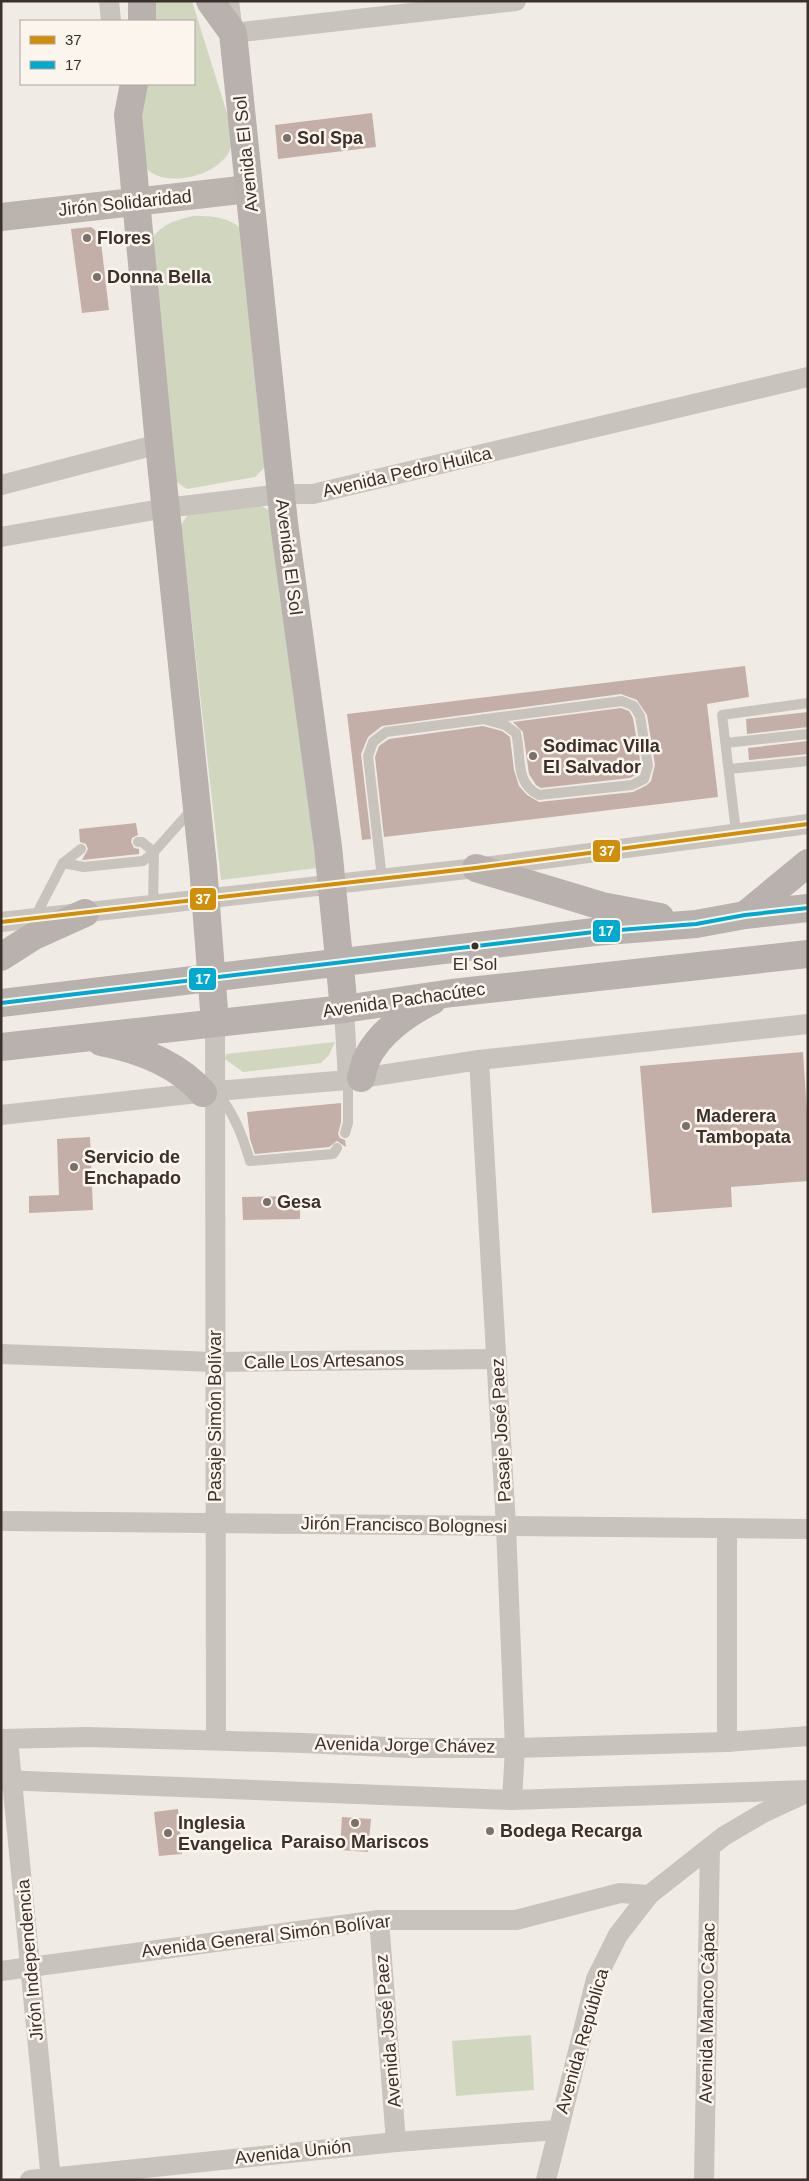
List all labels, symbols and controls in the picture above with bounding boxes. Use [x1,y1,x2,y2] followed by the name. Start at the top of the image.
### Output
[20,20,195,85] legend
[65,31,82,48] text: 37
[65,56,82,73] text: 17
[230,95,262,213] street label: Avenida El Sol
[297,128,364,148] place label: Sol Spa
[281,132,293,144] marker: Sol Spa
[57,186,193,220] street label: Jirón Solidaridad
[97,228,151,248] place label: Flores
[81,232,93,244] marker: Flores
[107,267,212,287] place label: Donna Bella
[91,271,103,283] marker: Donna Bella
[321,443,494,501] street label: Avenida Pedro Huilca
[272,498,306,616] street label: Avenida El Sol
[543,736,661,777] place label: Sodimac Villa El Salvador
[527,750,539,762] marker: Sodimac Villa El Salvador
[592,839,621,863] line badge: 37
[599,843,615,859] text: 37
[189,887,217,911] line badge: 37
[195,891,211,907] text: 37
[592,919,621,943] line badge: 17
[598,923,614,939] text: 17
[470,941,480,951] marker: El Sol
[453,955,497,974] place label: El Sol
[188,967,217,991] line badge: 17
[195,971,211,987] text: 17
[322,979,486,1021] street label: Avenida Pachacútec
[696,1106,792,1147] place label: Maderera Tambopata
[680,1120,692,1132] marker: Maderera Tambopata
[84,1147,181,1188] place label: Servicio de Enchapado
[68,1161,80,1173] marker: Servicio de Enchapado
[277,1192,322,1212] place label: Gesa
[261,1196,273,1208] marker: Gesa
[205,1330,225,1502] street label: Pasaje Simón Bolívar
[244,1350,404,1372] street label: Calle Los Artesanos
[487,1358,515,1502] street label: Pasaje José Paez
[301,1513,507,1537] street label: Jirón Francisco Bolognesi
[314,1733,496,1757] street label: Avenida Jorge Chávez
[178,1813,273,1854] place label: Inglesia Evangelica
[349,1817,361,1829] marker: Paraiso Mariscos
[500,1821,643,1841] place label: Bodega Recarga
[484,1825,496,1837] marker: Bodega Recarga
[162,1827,174,1839] marker: Inglesia Evangelica
[281,1832,429,1852] place label: Paraiso Mariscos
[13,1877,47,2042] street label: Jirón Independencia
[140,1911,392,1961] street label: Avenida General Simón Bolívar
[695,1922,719,2104] street label: Avenida Manco Cápac
[371,1954,405,2108] street label: Avenida José Paez
[552,1965,613,2116] street label: Avenida República
[234,2136,352,2168] street label: Avenida Unión

